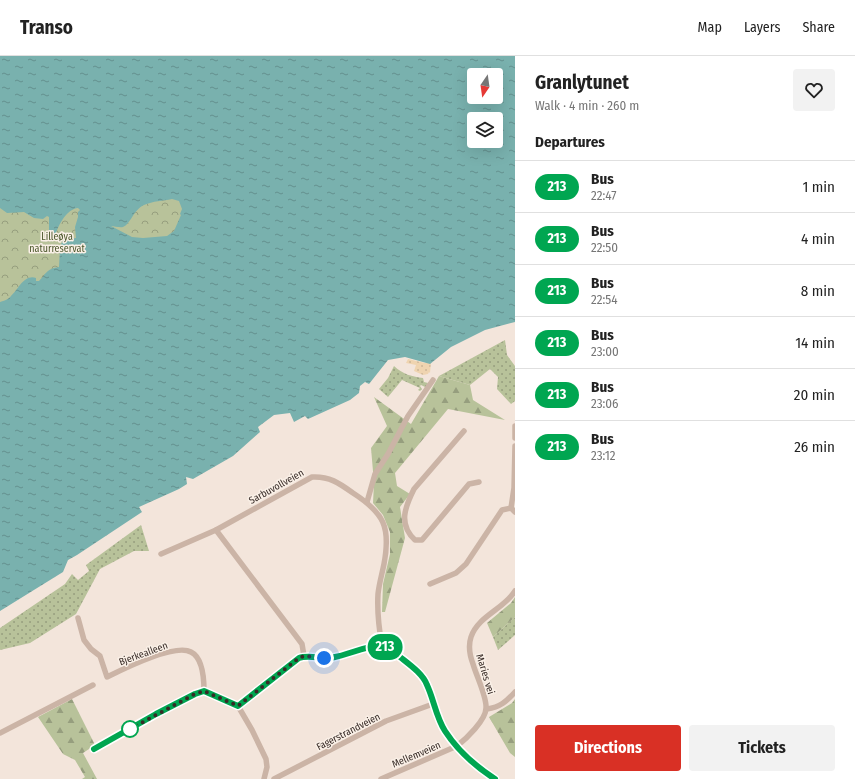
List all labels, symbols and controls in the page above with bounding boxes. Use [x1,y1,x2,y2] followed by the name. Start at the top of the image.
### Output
[20,16,73,39] text: Transo
[698,19,722,36] text: Map
[744,19,780,36] text: Layers
[802,19,835,36] text: Share
[467,68,503,104] north arrow
[467,68,503,148] map controls
[793,69,835,111] button: heart
[535,71,629,94] text: Granlytunet
[535,98,639,113] text: Walk · 4 min · 260 m
[467,112,503,148] button: layers
[535,133,605,151] text: Departures
[591,170,614,188] text: Bus
[548,178,566,195] text: 213
[802,178,835,196] text: 1 min
[591,188,616,203] text: 22:47
[591,222,614,240] text: Bus
[548,230,566,247] text: 213
[801,230,835,248] text: 4 min
[29,231,85,255] park label: Lilleøya naturreservat
[591,240,618,255] text: 22:50
[591,274,614,292] text: Bus
[548,282,566,299] text: 213
[801,282,835,300] text: 8 min
[591,292,618,307] text: 22:54
[591,326,614,344] text: Bus
[548,334,566,351] text: 213
[795,334,835,352] text: 14 min
[591,344,619,359] text: 23:00
[591,378,614,396] text: Bus
[548,386,566,403] text: 213
[794,386,835,404] text: 20 min
[591,396,619,411] text: 23:06
[591,430,614,448] text: Bus
[548,438,566,455] text: 213
[794,438,835,456] text: 26 min
[591,448,616,463] text: 23:12
[247,467,306,507] street label: Sarbuvollveien
[362,634,408,660] line badge: 213
[376,638,394,655] text: 213
[117,640,169,668] street label: Bjerkealleen
[314,648,334,668] your location
[473,653,497,696] street label: Maries vei
[315,711,382,753] street label: Fagerstrandveien
[121,720,139,738] unlabelled marker
[535,725,681,771] button: Directions
[689,725,835,771] button: Tickets
[390,739,443,771] street label: Mellemveien

